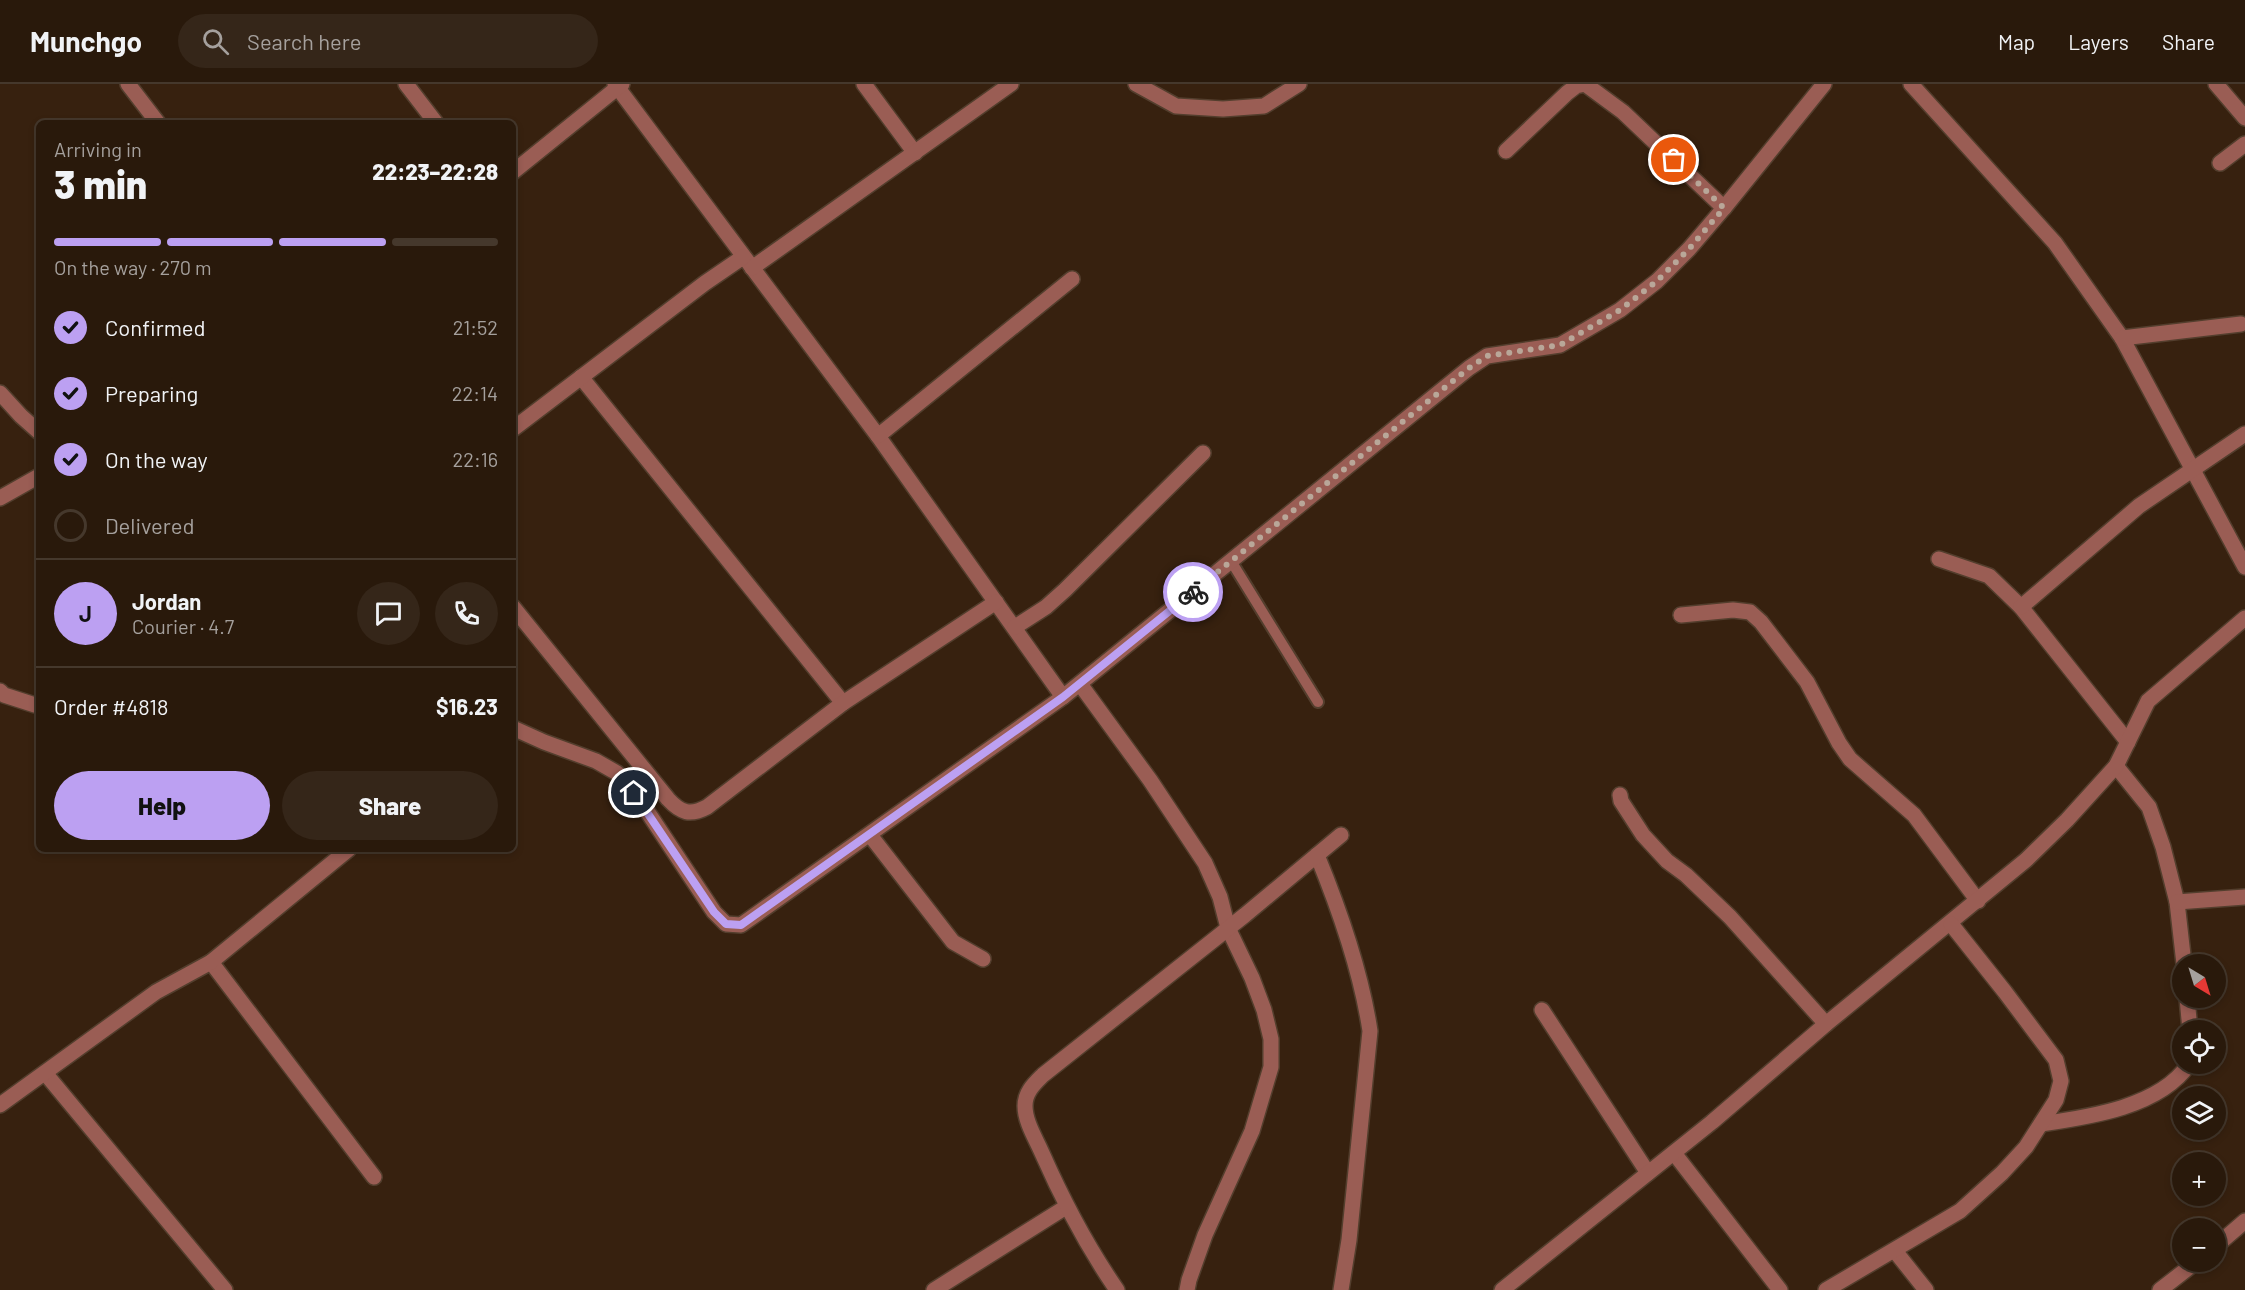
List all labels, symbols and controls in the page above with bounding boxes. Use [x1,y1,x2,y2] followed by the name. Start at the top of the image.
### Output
[178,14,598,68] search box
[30,24,142,58] text: Munchgo
[199,25,232,58] icon: search
[247,28,361,54] text: Search here
[1998,29,2035,54] text: Map
[2068,29,2129,54] text: Layers
[2162,29,2215,54] text: Share
[1648,134,1699,185] pin
[54,137,142,161] text: Arriving in
[1657,143,1690,176] icon: bag
[372,158,498,184] text: 22:23–22:28
[54,160,147,207] text: 3 min
[54,255,212,279] text: On the way · 270 m
[54,311,87,344] icon: check
[105,314,205,340] text: Confirmed
[453,315,498,339] text: 21:52
[54,377,87,410] icon: check
[105,380,198,406] text: Preparing
[452,381,498,405] text: 22:14
[54,443,87,476] icon: check
[105,446,208,472] text: On the way
[452,447,498,471] text: 22:16
[105,512,194,538] text: Delivered
[1163,562,1223,622] courier
[1177,576,1210,609] icon: bike
[357,582,420,645] button: chat
[435,582,498,645] button: phone
[132,588,201,614] text: Jordan
[79,600,92,626] text: J
[132,614,234,638] text: Courier · 4.7
[54,693,168,719] text: Order #4818
[436,693,498,719] text: $16.23
[608,767,659,818] pin
[54,771,270,840] button: Help
[282,771,498,840] button: Share
[617,776,650,809] icon: home
[2172,954,2226,1008] north arrow
[2172,954,2226,1272] map controls
[2172,1020,2226,1074] button: locate
[2172,1086,2226,1140] button: layers
[2172,1152,2226,1206] button: +
[2172,1218,2226,1272] button: −

